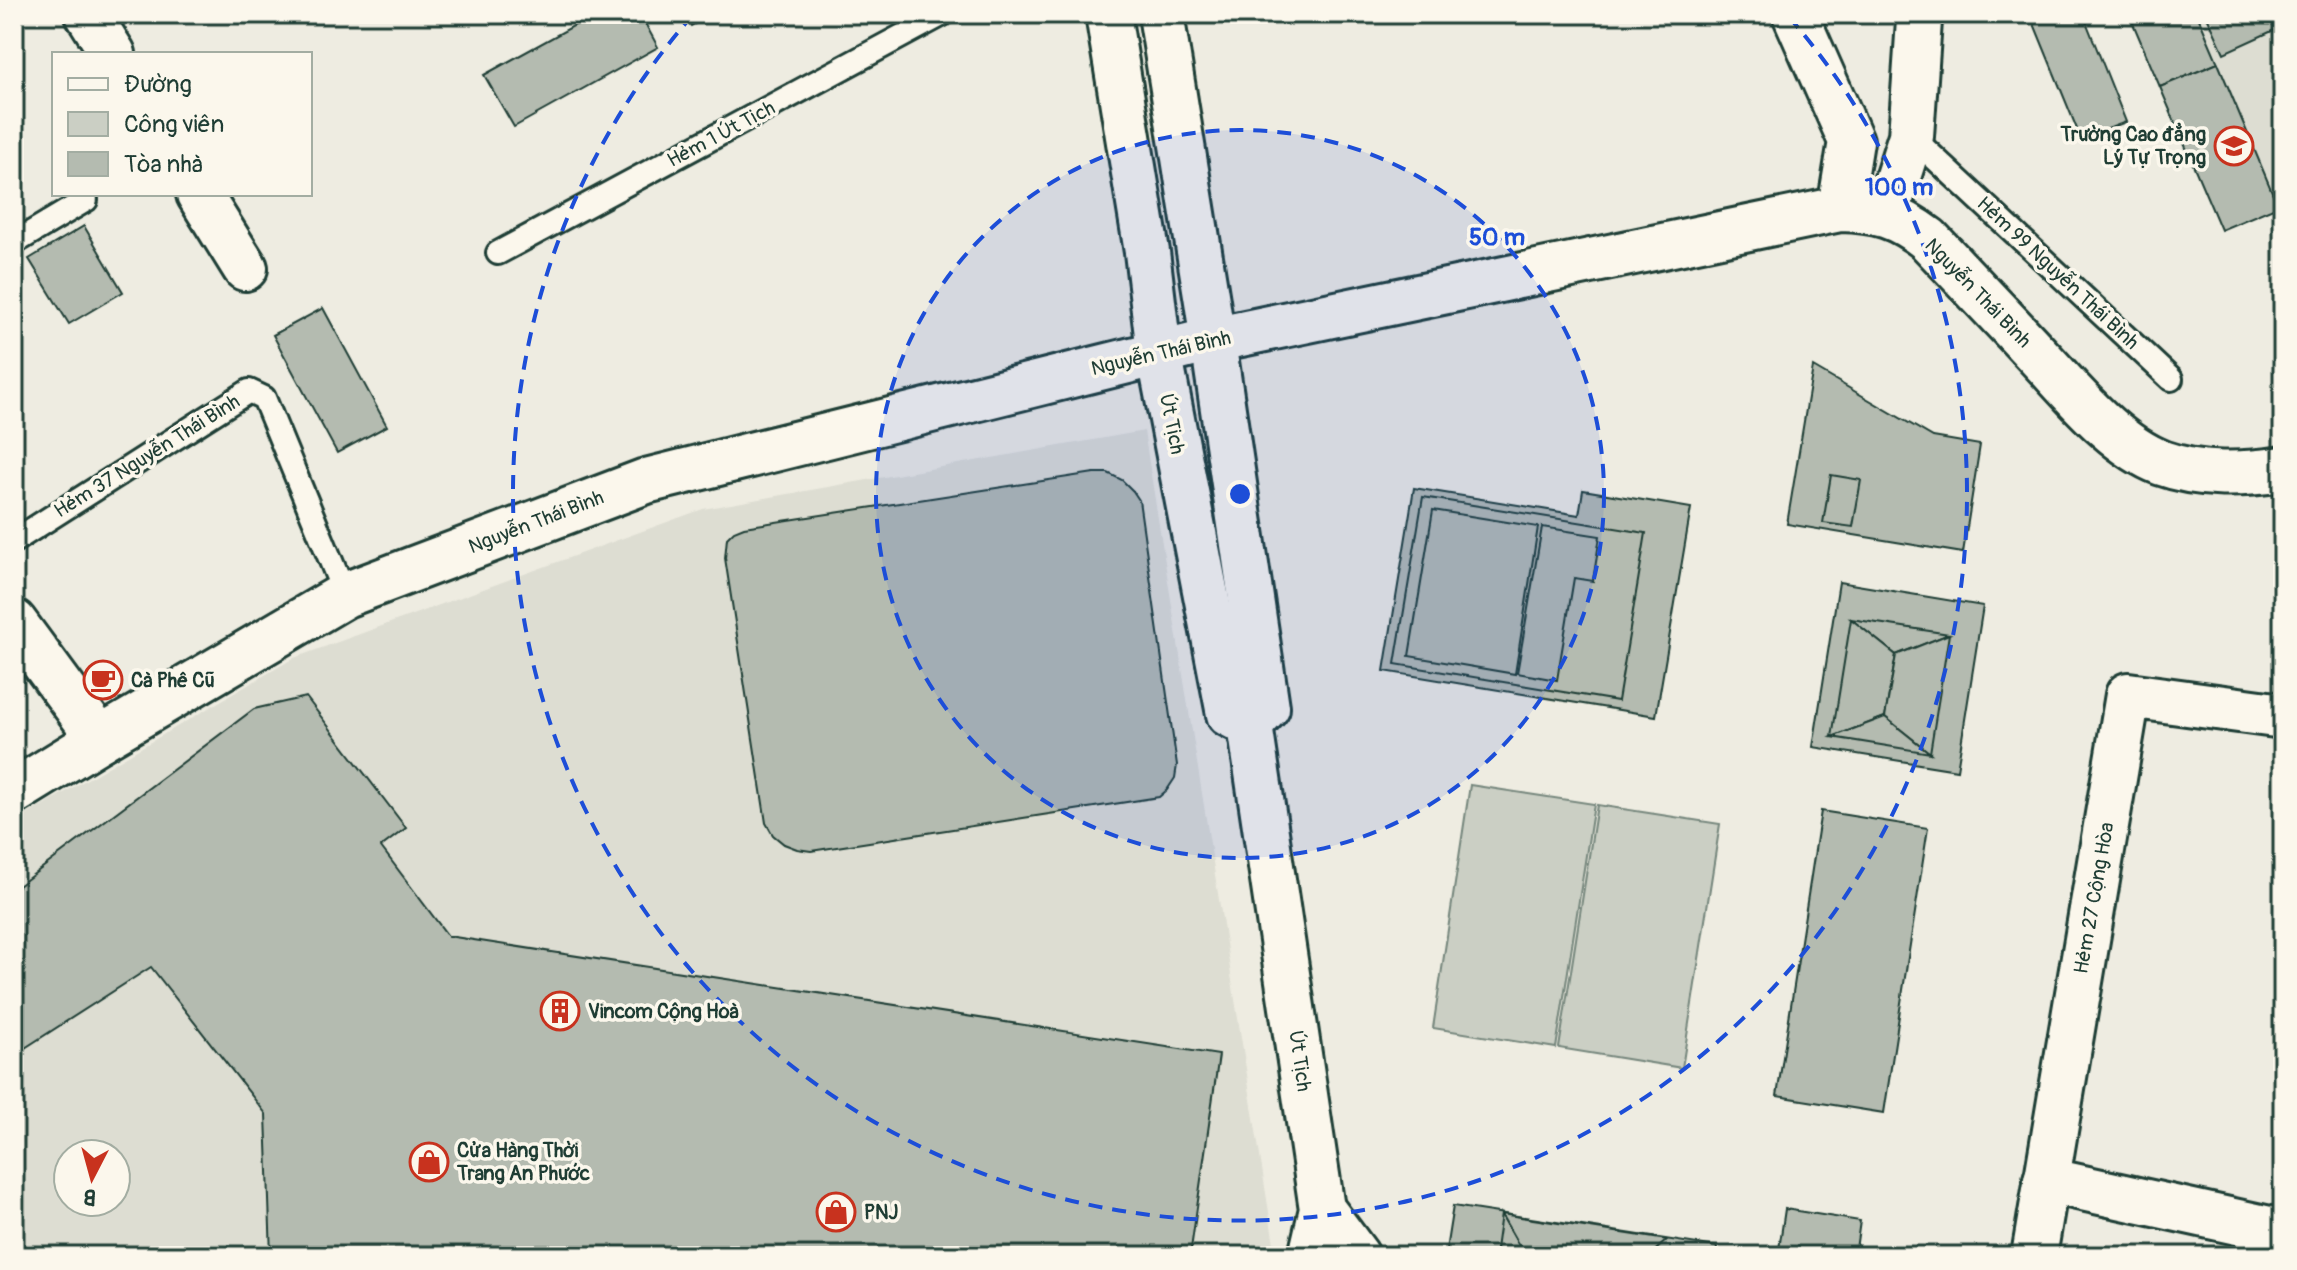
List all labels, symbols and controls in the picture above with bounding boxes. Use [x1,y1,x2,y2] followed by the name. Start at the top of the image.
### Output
[52,52,312,196] legend
[124,70,192,99] text: Đường
[663,95,779,173] street label: Hẻm 1 Út Tịch
[124,110,224,139] text: Công viên
[2060,122,2206,170] place label: Trường Cao đẳng Lý Tự Trọng
[2213,125,2255,167] school or university icon: Trường Cao đẳng Lý Tự Trọng
[124,150,203,179] text: Tòa nhà
[1865,173,1933,202] text: 100 m
[1972,192,2144,354] street label: Hẻm 99 Nguyễn Thái Bình
[1469,223,1525,252] text: 50 m
[1920,233,2036,353] street label: Nguyễn Thái Bình
[1089,325,1233,381] street label: Nguyễn Thái Bình
[50,389,244,523] street label: Hẻm 37 Nguyễn Thái Bình
[1154,392,1190,456] street label: Út Tịch
[1226,480,1254,508] centre of rings
[465,485,607,559] street label: Nguyễn Thái Bình
[82,659,124,701] cafe icon: Cà Phê Cũ
[131,668,215,693] place label: Cà Phê Cũ
[2068,820,2120,976] street label: Hẻm 27 Cộng Hòa
[539,990,581,1032] building icon: Vincom Cộng Hoà
[588,999,739,1024] place label: Vincom Cộng Hoà
[1283,1029,1317,1093] street label: Út Tịch
[52,1138,132,1218] north arrow
[456,1138,590,1186] place label: Cửa Hàng Thời Trang An Phước
[408,1141,450,1183] shop icon: Cửa Hàng Thời Trang An Phước
[82,1182,98,1211] text: B
[815,1191,857,1233] shop icon: PNJ
[864,1200,899,1225] place label: PNJ

